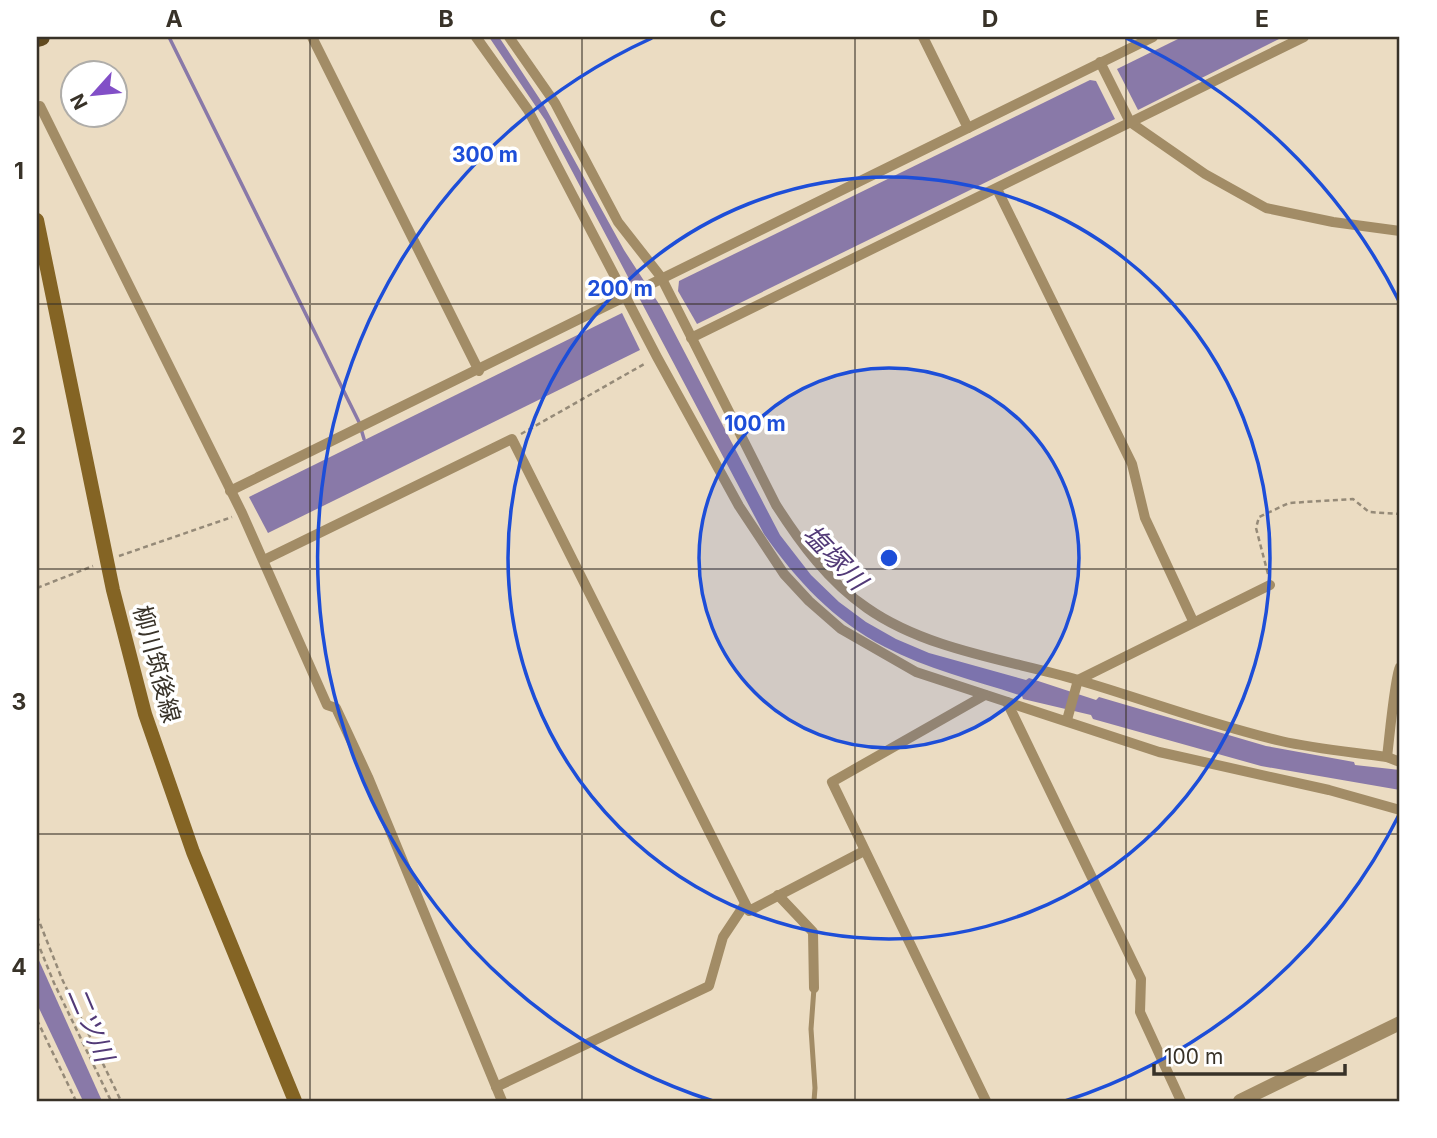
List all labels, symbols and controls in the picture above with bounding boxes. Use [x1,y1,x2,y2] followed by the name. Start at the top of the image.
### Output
[165,5,183,33] text: A
[438,5,454,33] text: B
[709,5,727,33] text: C
[982,5,998,33] text: D
[1255,5,1269,33] text: E
[60,60,130,130] north arrow
[66,90,93,113] text: N
[452,142,518,167] text: 300 m
[14,157,24,185] text: 1
[587,276,653,301] text: 200 m
[724,411,786,436] text: 100 m
[12,422,26,450] text: 2
[797,518,875,598] water label: 塩塚川
[877,546,901,570] centre of rings
[127,602,187,726] street label: 柳川筑後線
[12,688,26,716] text: 3
[11,953,27,981] text: 4
[61,982,122,1069] water label: 二ツ川
[1154,1033,1344,1077] scale bar
[1164,1044,1223,1069] text: 100 m

